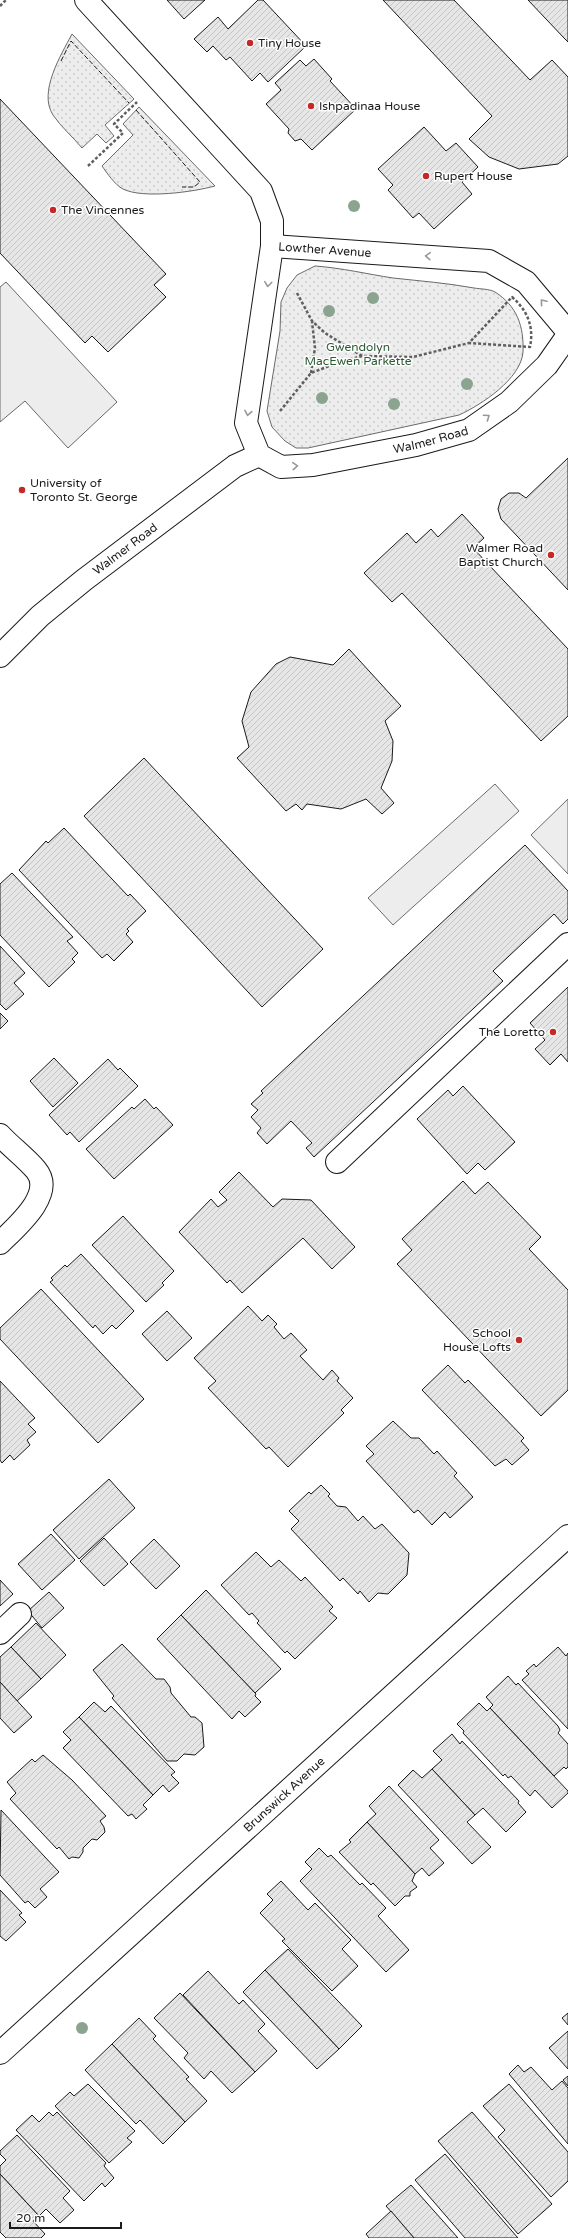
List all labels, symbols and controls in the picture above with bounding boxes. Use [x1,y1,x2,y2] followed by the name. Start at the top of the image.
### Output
[258,36,321,50] place label: Tiny House
[245,38,255,48] marker: Tiny House
[319,99,420,113] place label: Ishpadinaa House
[306,101,316,111] marker: Ishpadinaa House
[434,169,513,183] place label: Rupert House
[421,171,431,181] marker: Rupert House
[61,203,145,217] place label: The Vincennes
[48,205,58,215] marker: The Vincennes
[278,239,372,260] street label: Lowther Avenue
[425,252,431,261] one-way arrow
[263,281,272,287] one-way arrow
[541,299,548,306] one-way arrow
[304,340,412,368] park label: Gwendolyn MacEwen Parkette
[244,410,253,416] one-way arrow
[483,414,490,422] one-way arrow
[392,424,470,456] street label: Walmer Road
[292,462,298,470] one-way arrow
[30,476,138,504] place label: University of Toronto St. George
[17,485,27,495] marker: University of Toronto St. George
[90,520,160,578] street label: Walmer Road
[458,541,543,569] place label: Walmer Road Baptist Church
[546,550,556,560] marker: Walmer Road Baptist Church
[479,1025,545,1039] place label: The Loretto
[548,1027,558,1037] marker: The Loretto
[443,1326,511,1354] place label: School House Lofts
[514,1335,524,1345] marker: School House Lofts
[241,1754,328,1835] street label: Brunswick Avenue
[10,2204,121,2230] scale bar
[16,2211,45,2225] text: 20 m

